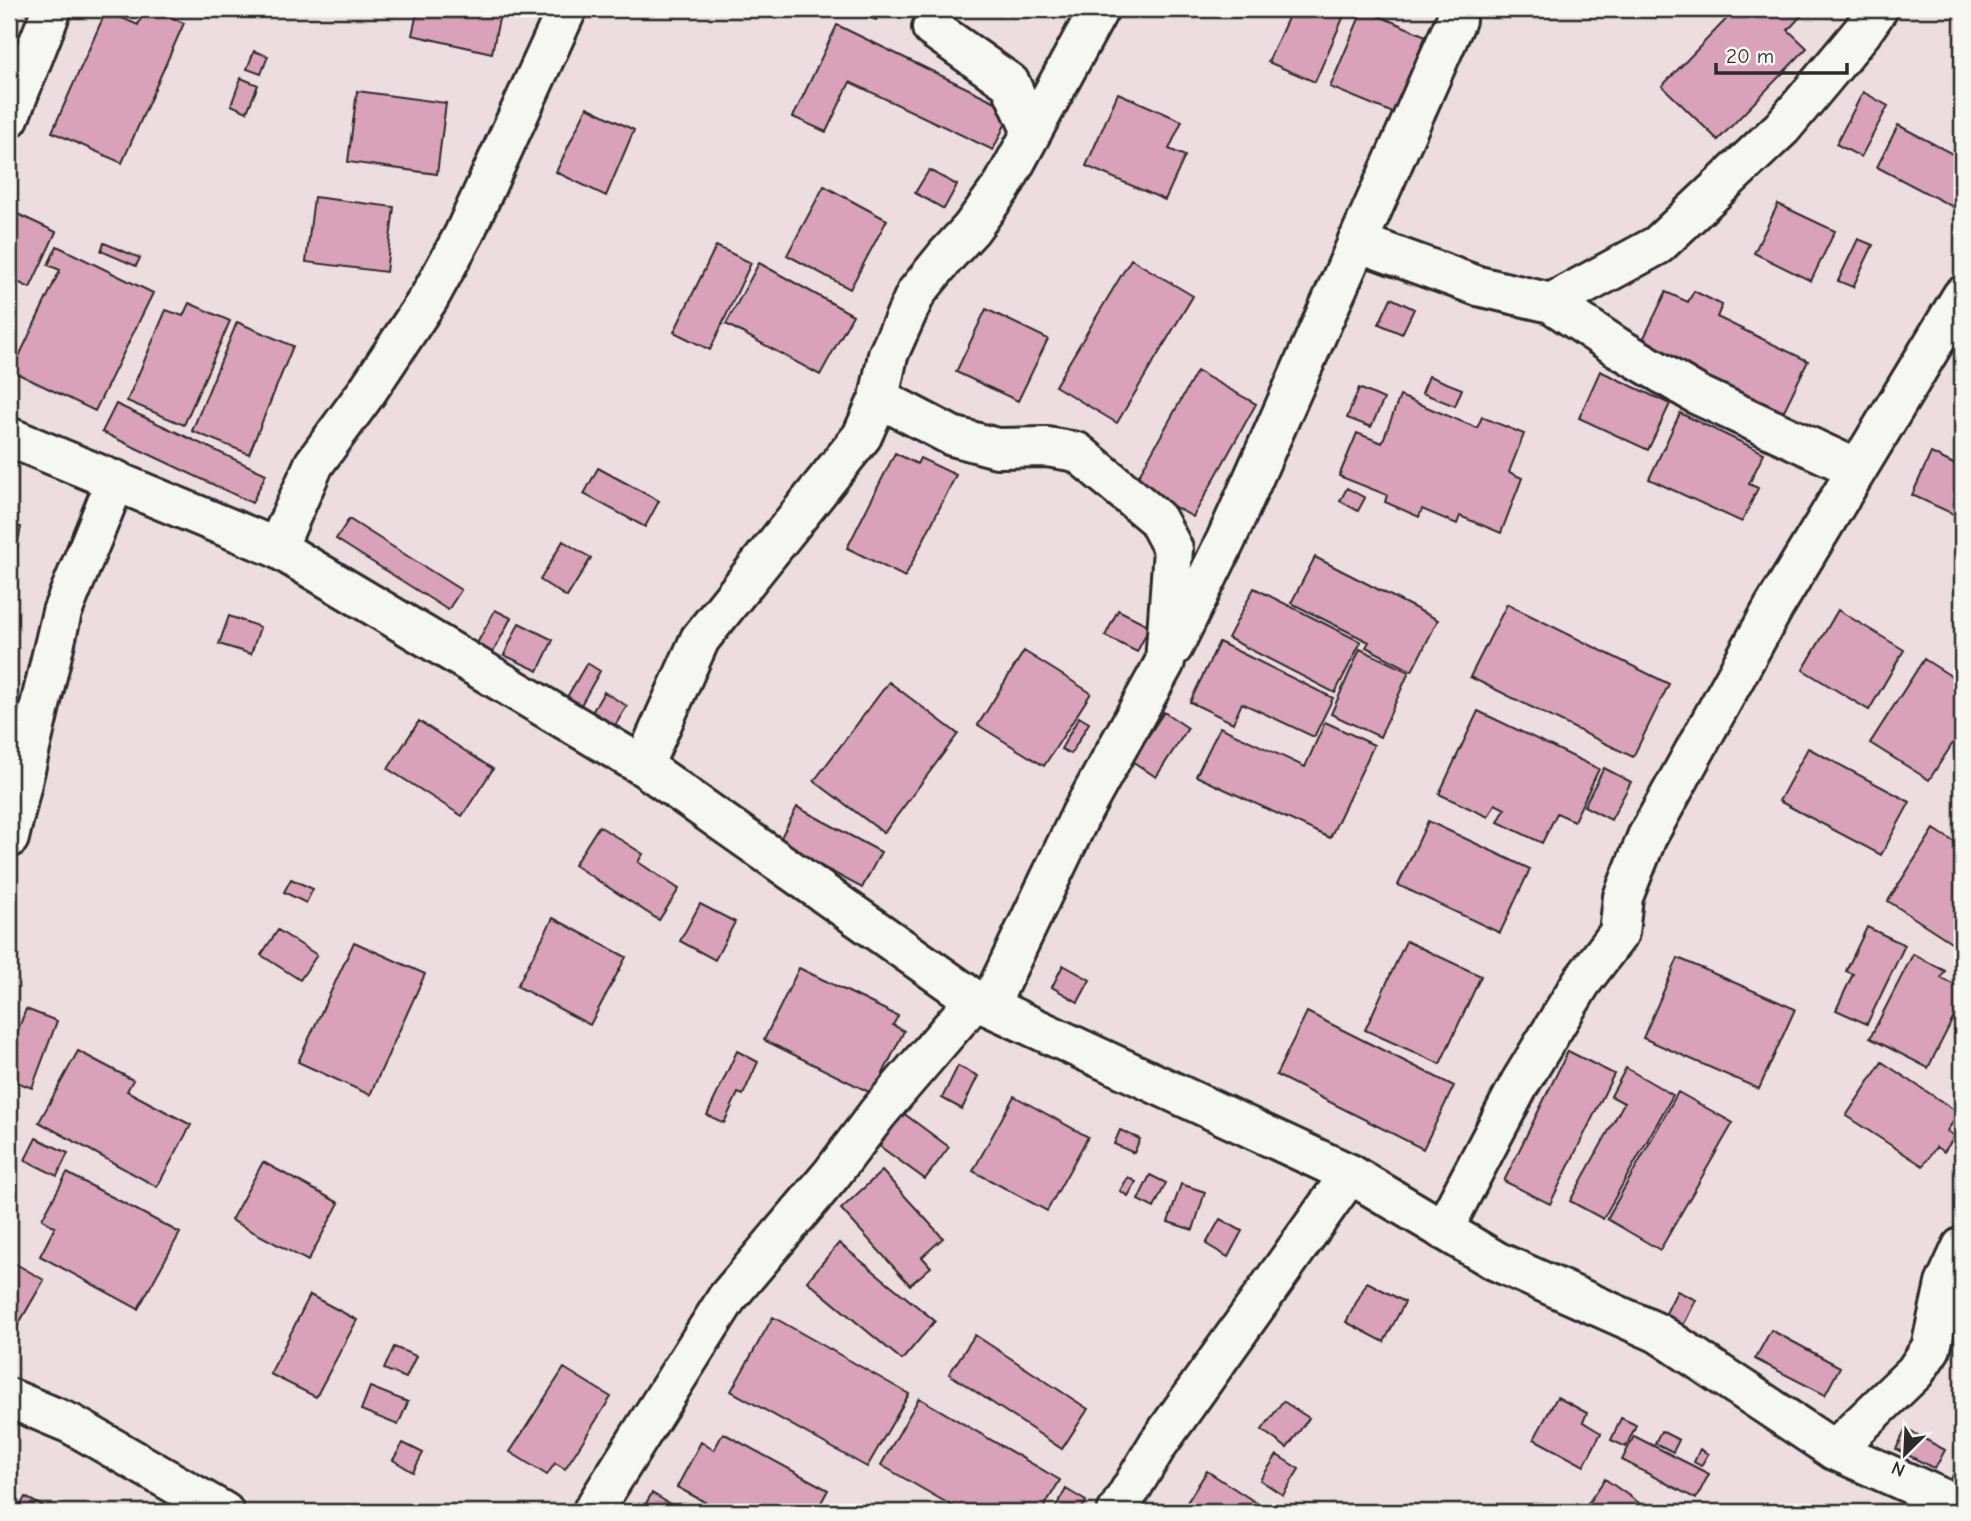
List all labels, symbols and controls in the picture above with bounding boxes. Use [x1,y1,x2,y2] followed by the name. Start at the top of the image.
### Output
[1716,32,1847,76] scale bar
[1726,44,1774,68] text: 20 m
[1870,1420,1940,1490] north arrow
[1888,1456,1909,1481] text: N

